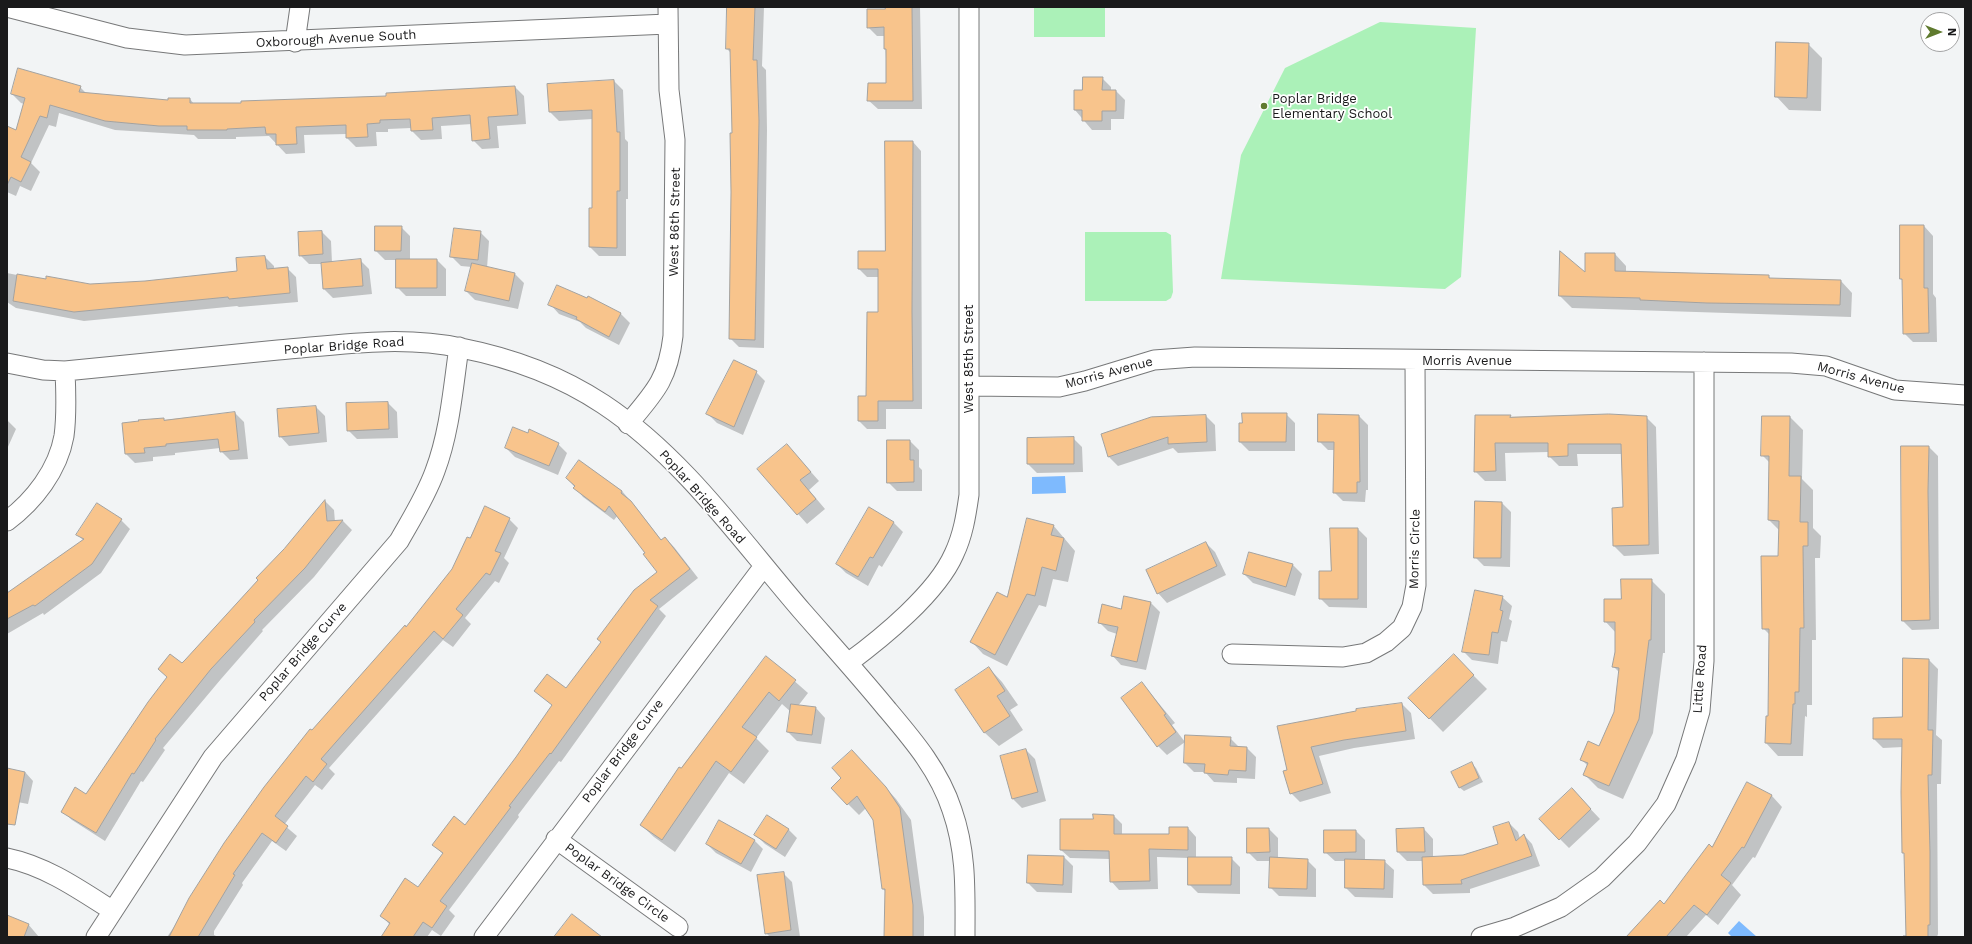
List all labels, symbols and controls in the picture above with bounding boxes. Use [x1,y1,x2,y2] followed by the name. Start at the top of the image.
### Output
[1920,12,1960,52] north arrow
[255,27,417,51] street label: Oxborough Avenue South
[1945,28,1958,36] text: N
[1272,91,1392,122] place label: Poplar Bridge Elementary School
[1259,101,1269,111] marker: Poplar Bridge Elementary School
[666,167,684,277] street label: West 86th Street
[961,305,977,413] street label: West 85th Street
[283,334,405,358] street label: Poplar Bridge Road
[1422,353,1512,369] street label: Morris Avenue
[1063,354,1155,392] street label: Morris Avenue
[1815,359,1907,397] street label: Morris Avenue
[656,447,748,547] street label: Poplar Bridge Road
[1406,509,1424,589] street label: Morris Circle
[256,599,350,705] street label: Poplar Bridge Curve
[1690,644,1710,714] street label: Little Road
[579,696,667,806] street label: Poplar Bridge Curve
[562,840,672,926] street label: Poplar Bridge Circle

